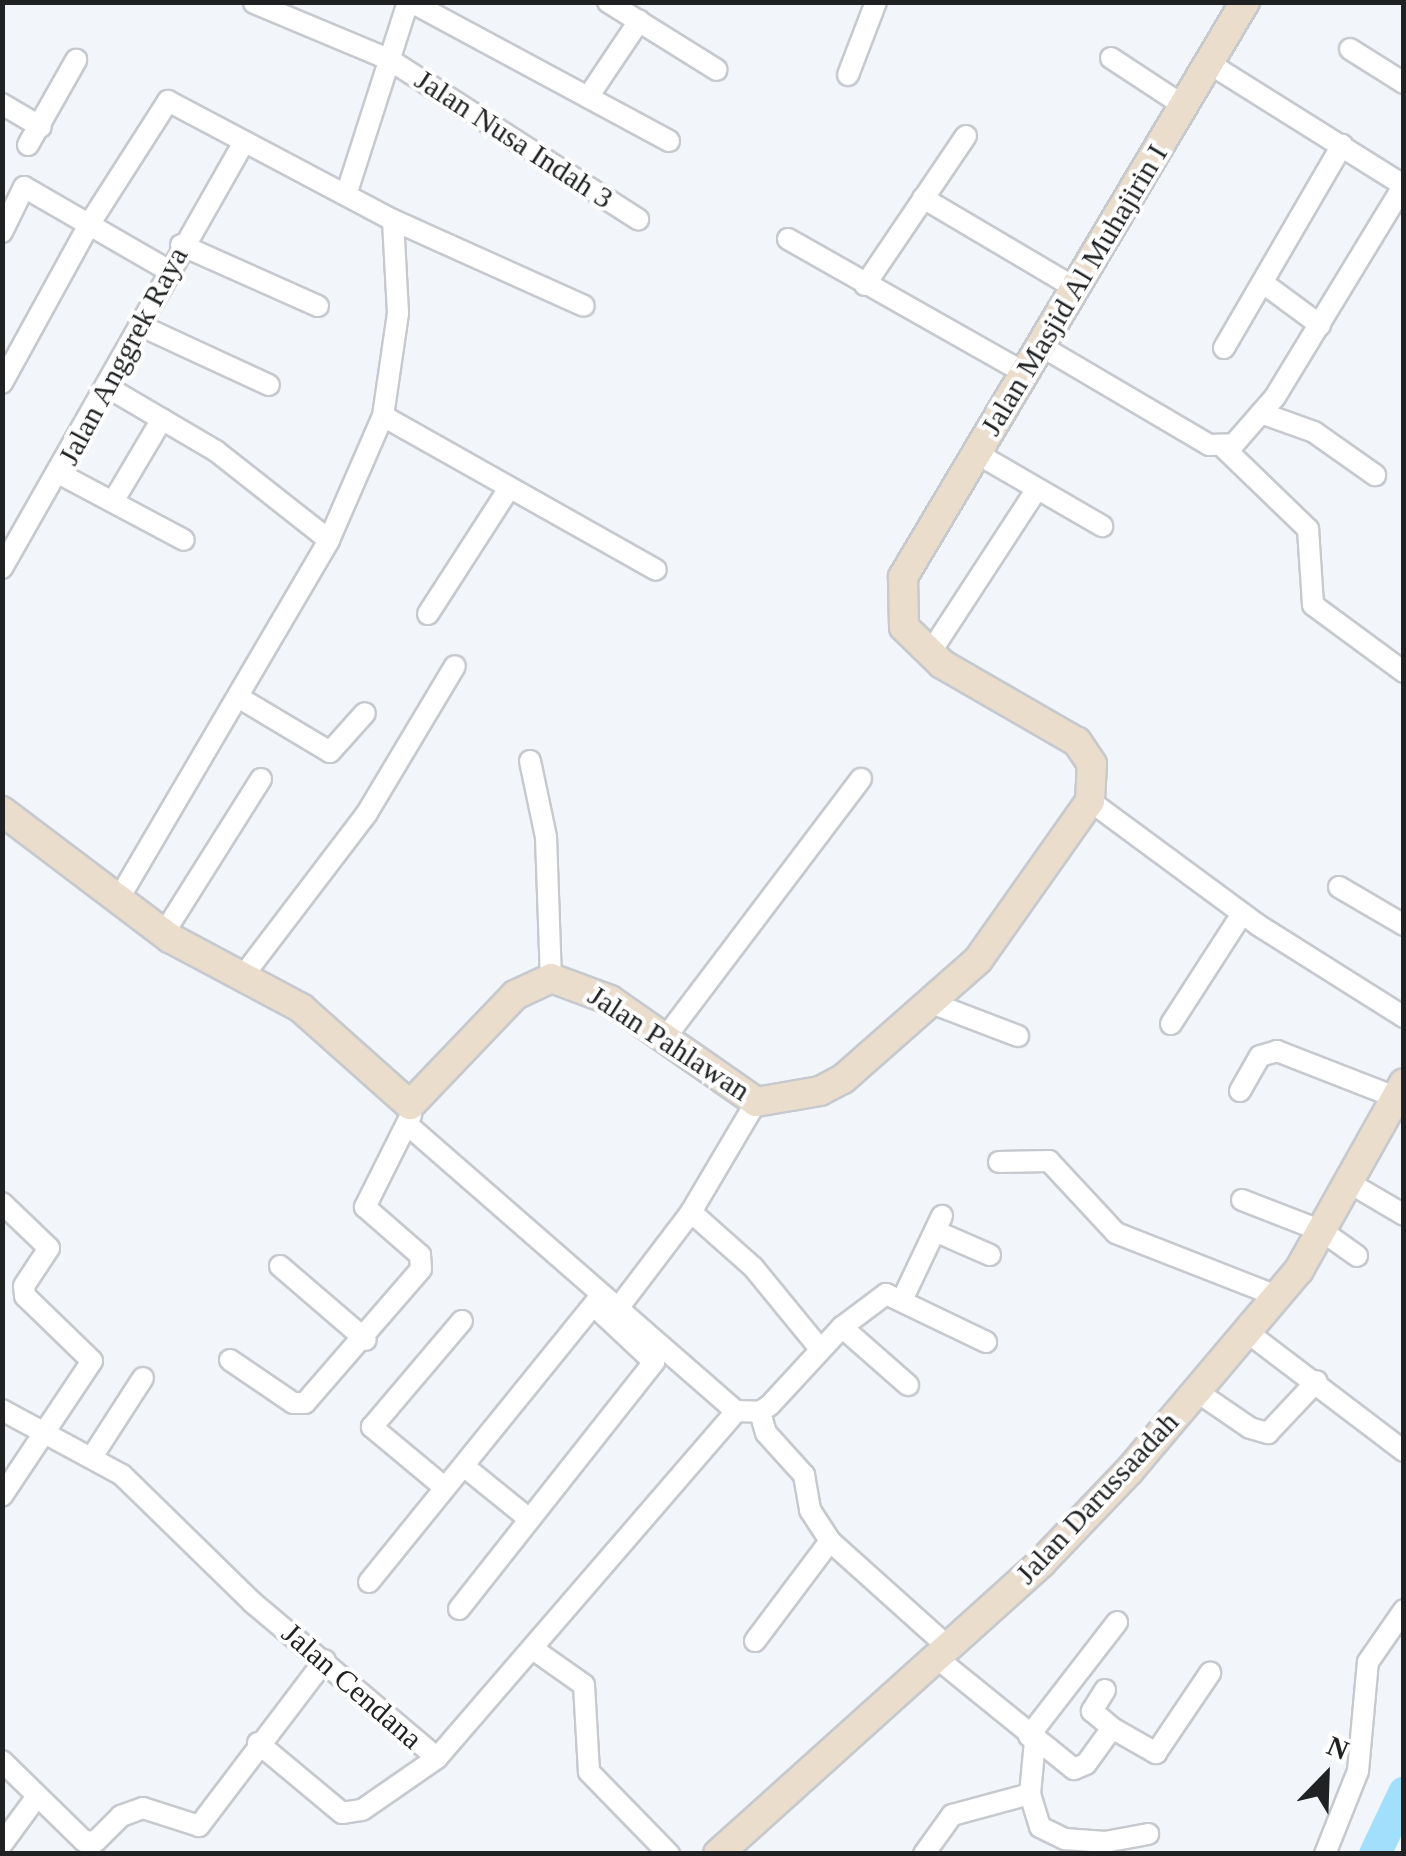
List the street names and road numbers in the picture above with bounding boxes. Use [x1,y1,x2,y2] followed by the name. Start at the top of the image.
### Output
[408,62,620,216] street label: Jalan Nusa Indah 3
[972,137,1176,443] street label: Jalan Masjid Al Muhajirin I
[50,240,196,472] street label: Jalan Anggrek Raya
[581,977,757,1109] street label: Jalan Pahlawan
[1008,1404,1186,1592] street label: Jalan Darussaadah
[274,1615,430,1757] street label: Jalan Cendana

